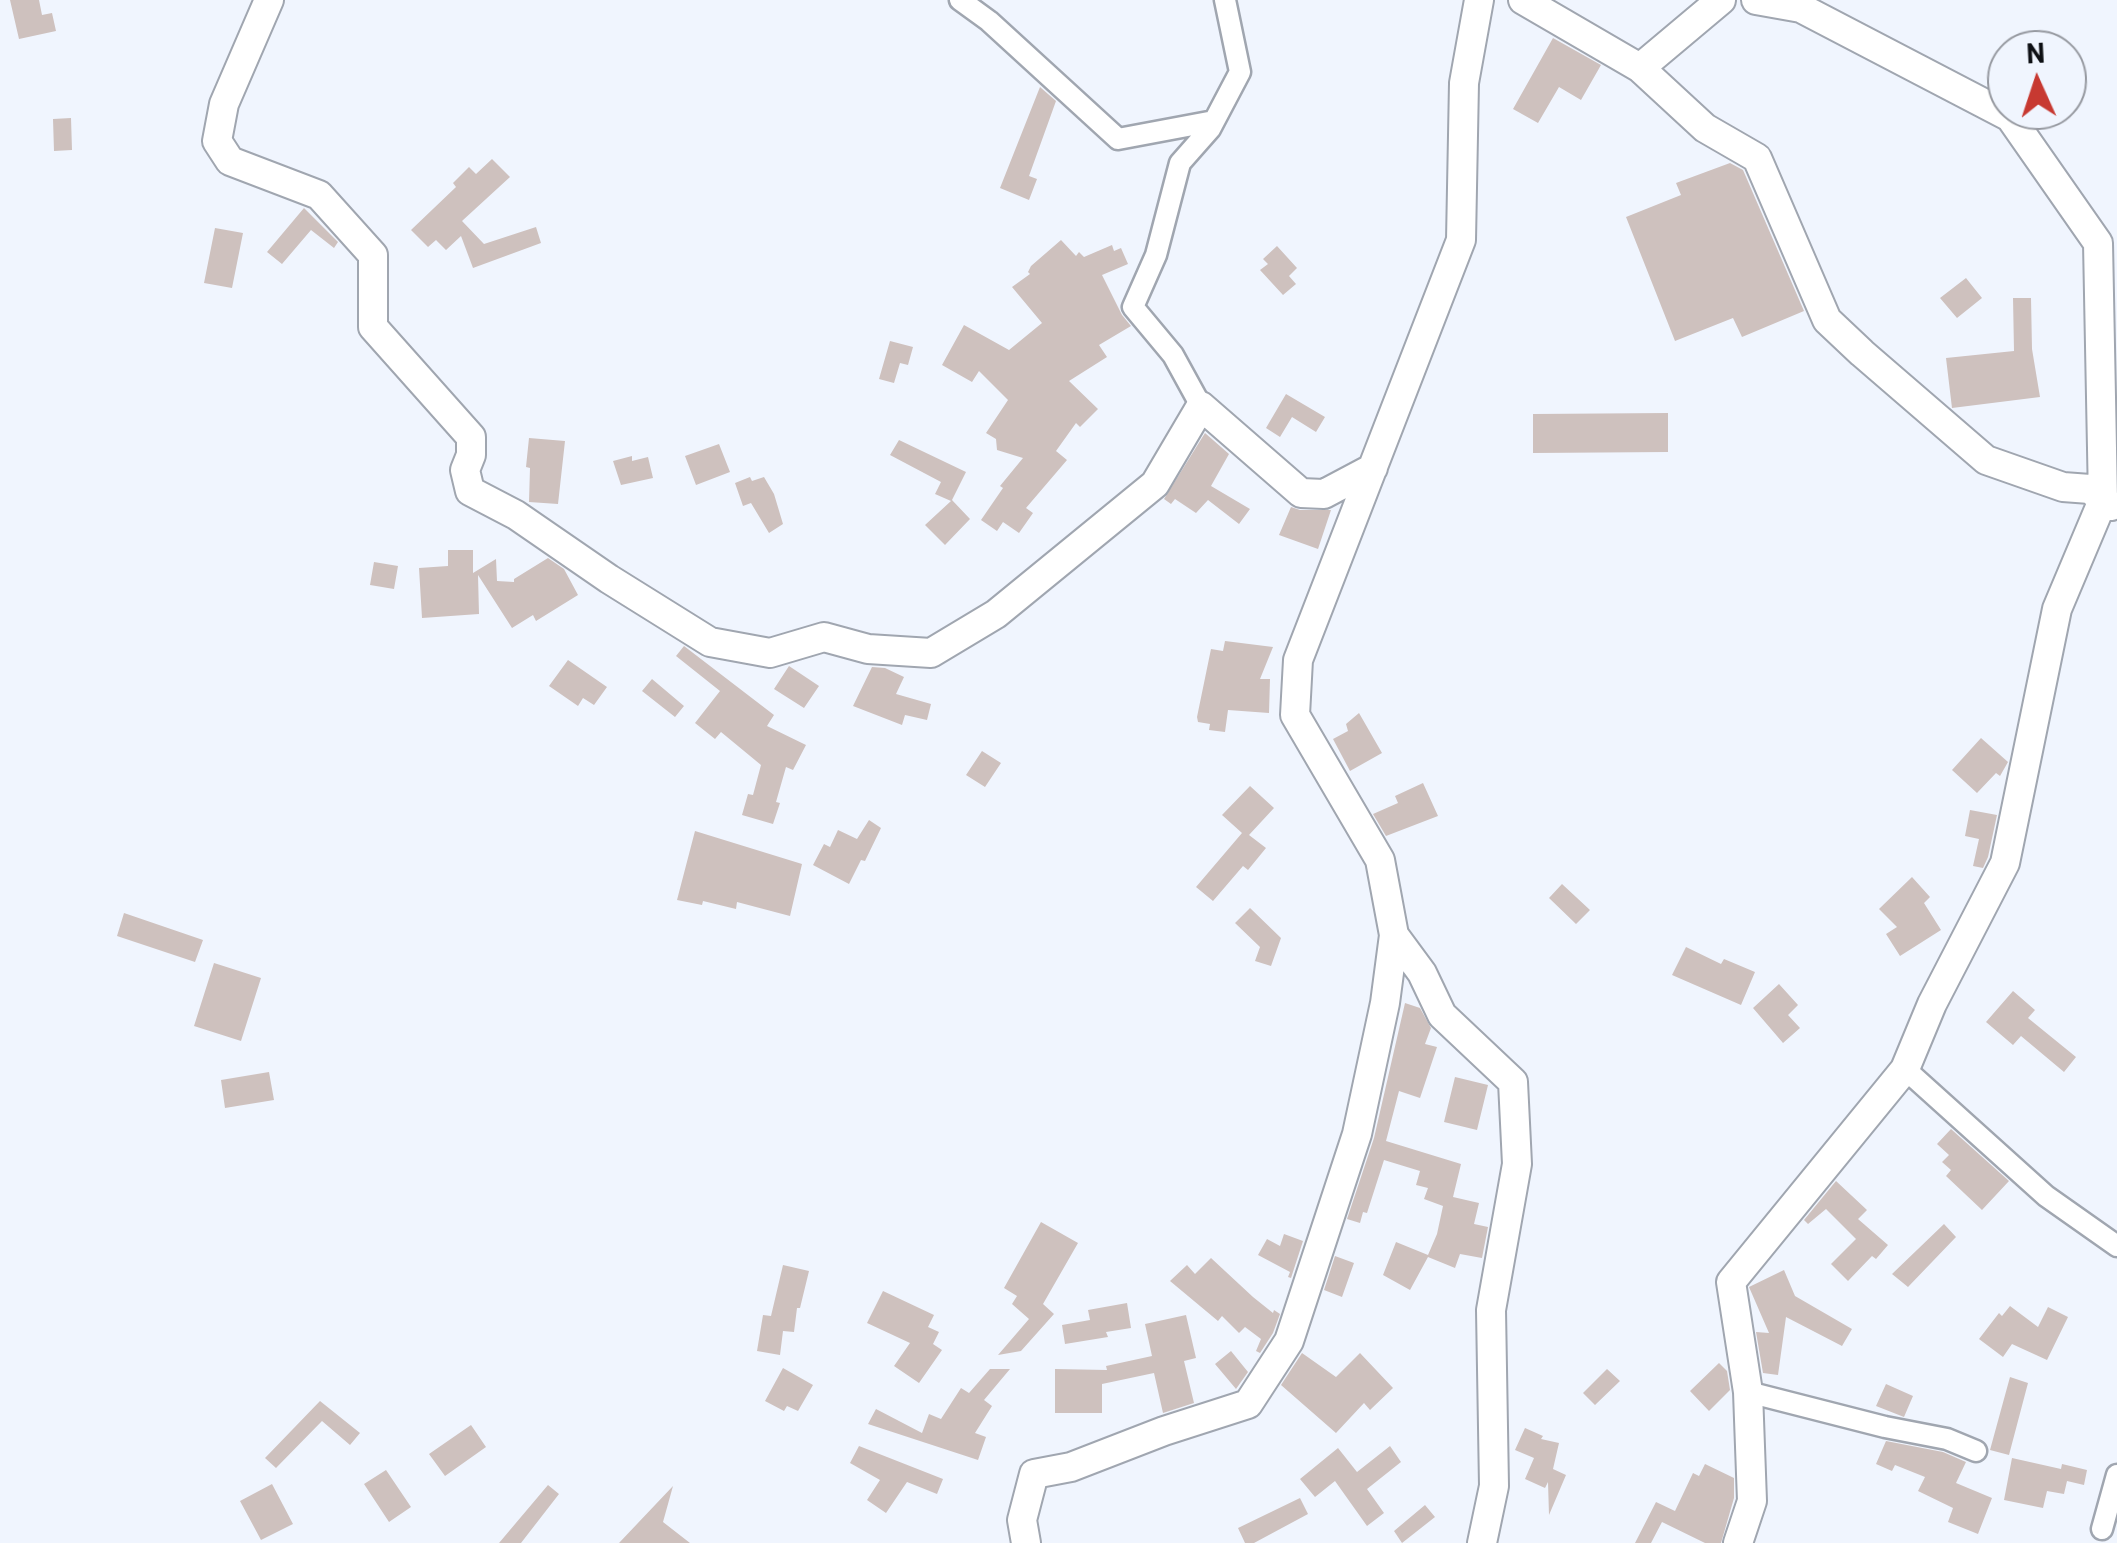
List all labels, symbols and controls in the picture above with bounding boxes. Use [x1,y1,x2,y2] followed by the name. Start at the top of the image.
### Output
[1987,30,2087,130] north arrow
[2025,35,2046,70] text: N

